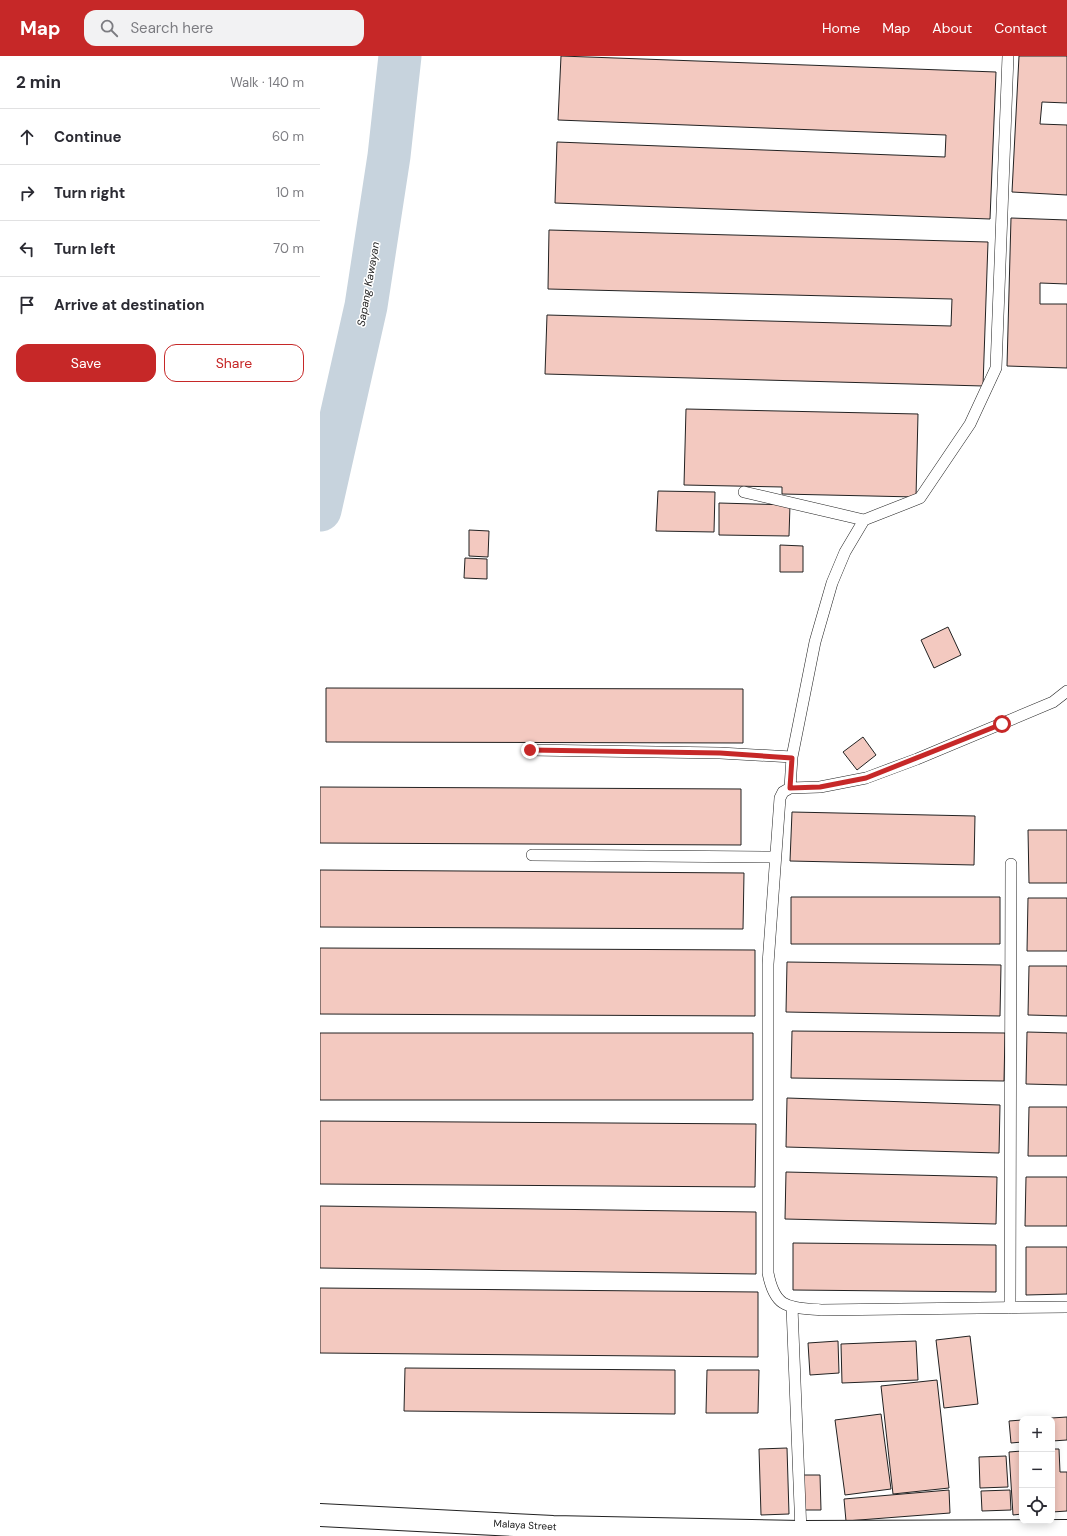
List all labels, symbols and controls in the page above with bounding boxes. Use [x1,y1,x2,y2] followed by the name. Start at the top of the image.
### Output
[84,10,364,46] search box
[20,16,60,41] text: Map
[98,17,120,39] icon: search
[130,18,213,38] text: Search here
[822,19,860,37] text: Home
[882,19,910,37] text: Map
[932,19,972,37] text: About
[994,19,1047,37] text: Contact
[16,71,61,93] text: 2 min
[230,74,304,91] text: Walk · 140 m
[16,126,38,148] icon: ahead
[54,127,122,147] text: Continue
[272,128,304,145] text: 60 m
[16,182,38,204] icon: right
[54,183,125,203] text: Turn right
[276,184,304,201] text: 10 m
[16,238,38,260] icon: left
[54,239,115,259] text: Turn left
[273,240,304,257] text: 70 m
[354,241,382,327] water label: Sapang Kawayan
[16,294,38,316] icon: arrive
[54,295,205,315] text: Arrive at destination
[16,344,156,382] button: Save
[164,344,304,382] button: Share
[993,715,1011,733] route start
[521,741,539,759] route end
[1019,1416,1055,1524] map controls
[1019,1416,1055,1452] button: +
[1019,1452,1055,1488] button: −
[1019,1488,1055,1524] button: locate
[493,1517,557,1533] street label: Malaya Street

